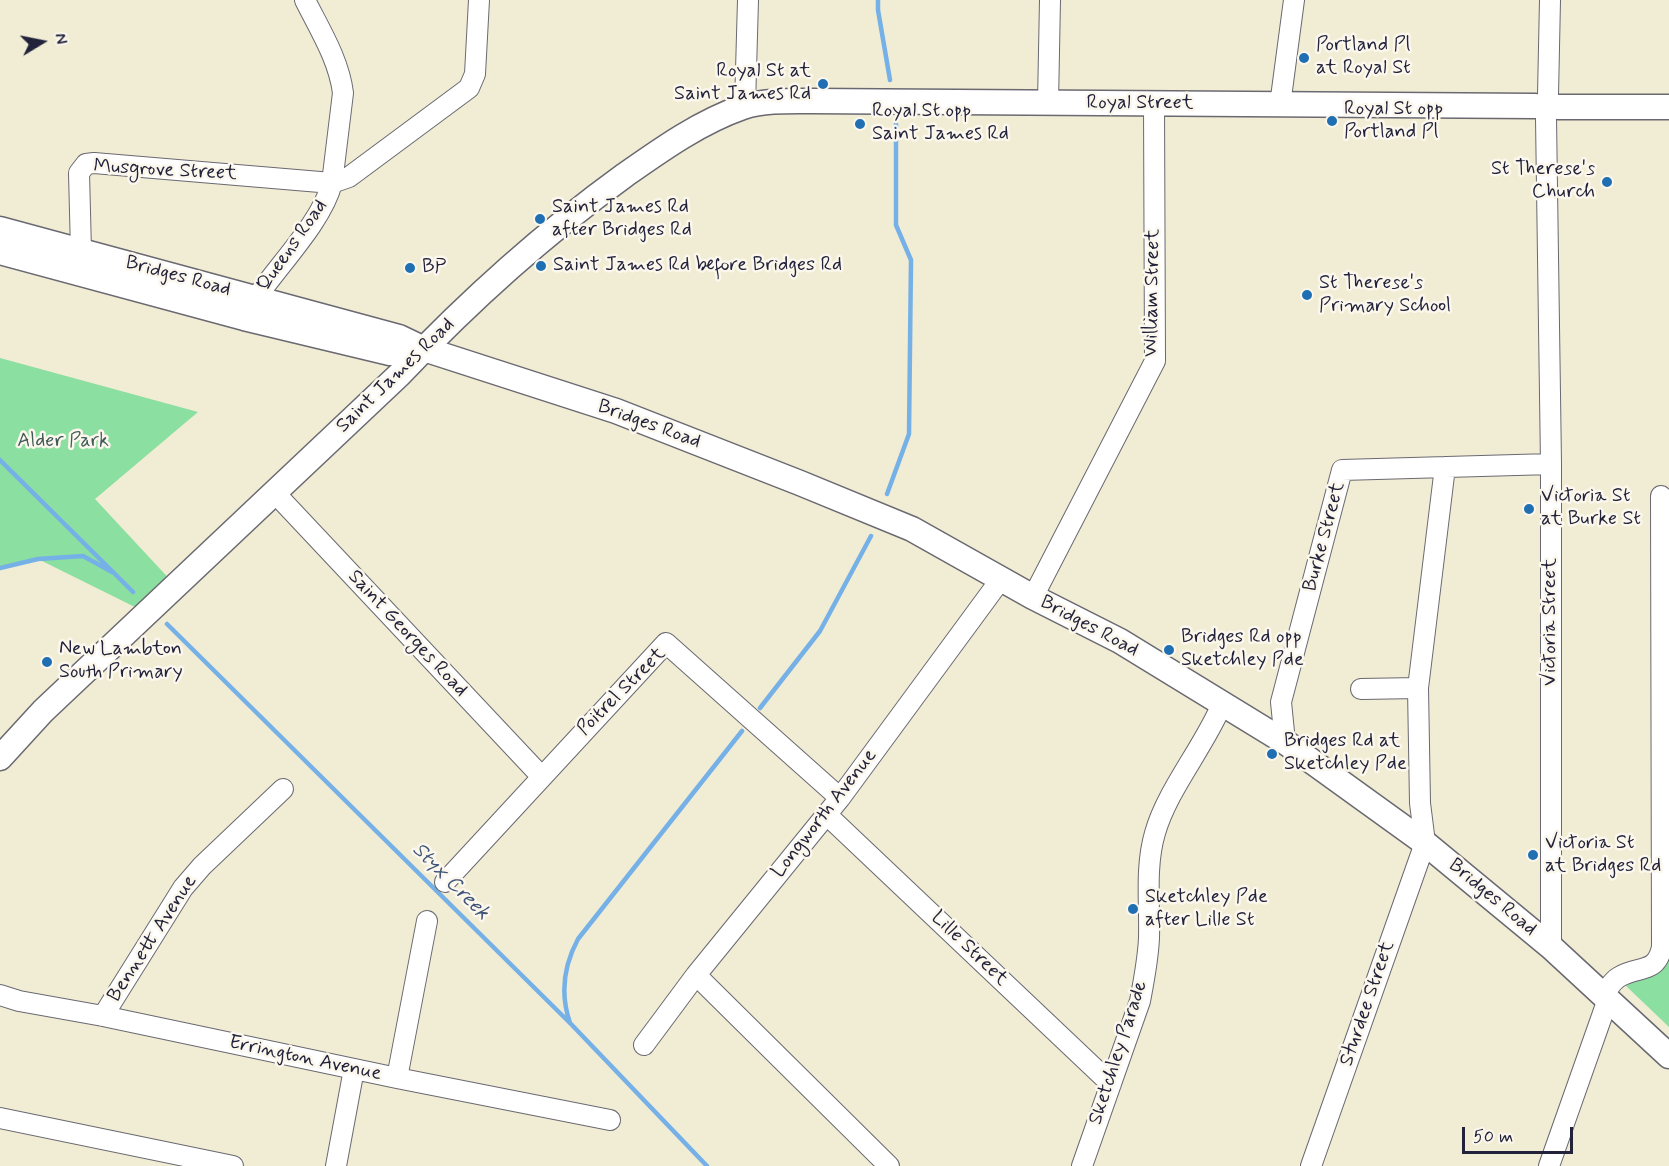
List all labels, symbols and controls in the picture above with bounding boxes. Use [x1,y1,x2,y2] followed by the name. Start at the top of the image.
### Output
[12,12,72,72] north arrow
[49,32,71,46] text: N
[1316,34,1411,81] place label: Portland Pl at Royal St
[1297,51,1311,65] marker: Portland Pl at Royal St
[674,60,811,107] place label: Royal St at Saint James Rd
[816,77,830,91] marker: Royal St at Saint James Rd
[1087,92,1193,116] street label: Royal Street
[1344,98,1443,145] place label: Royal St opp Portland Pl
[872,100,1009,147] place label: Royal St opp Saint James Rd
[1325,114,1339,128] marker: Royal St opp Portland Pl
[853,117,867,131] marker: Royal St opp Saint James Rd
[93,155,237,187] street label: Musgrove Street
[1491,158,1595,205] place label: St Therese's Church
[1600,175,1614,189] marker: St Therese's Church
[253,195,333,297] street label: Queens Road
[552,196,692,243] place label: Saint James Rd after Bridges Rd
[533,212,547,226] marker: Saint James Rd after Bridges Rd
[1140,229,1166,357] street label: William Street
[123,251,233,303] street label: Bridges Road
[553,254,842,278] place label: Saint James Rd before Bridges Rd
[422,256,446,280] place label: BP
[534,259,548,273] marker: Saint James Rd before Bridges Rd
[403,261,417,275] marker: BP
[1319,272,1451,319] place label: St Therese's Primary School
[1300,288,1314,302] marker: St Therese's Primary School
[332,313,460,439] street label: Saint James Road
[594,395,704,455] street label: Bridges Road
[17,430,109,454] park label: Alder Park
[1299,480,1351,594] street label: Burke Street
[1541,485,1641,532] place label: Victoria St at Burke St
[1522,502,1536,516] marker: Victoria St at Burke St
[1539,558,1563,686] street label: Victoria Street
[342,565,472,703] street label: Saint Georges Road
[1036,591,1142,663] street label: Bridges Road
[1181,626,1304,673] place label: Bridges Rd opp Sketchley Pde
[59,638,183,685] place label: New Lambton South Primary
[573,643,671,741] street label: Poitrel Street
[1162,643,1176,657] marker: Bridges Rd opp Sketchley Pde
[40,655,54,669] marker: New Lambton South Primary
[1284,730,1407,777] place label: Bridges Rd at Sketchley Pde
[767,745,883,883] street label: Longworth Avenue
[1265,747,1279,761] marker: Bridges Rd at Sketchley Pde
[1545,832,1661,879] place label: Victoria St at Bridges Rd
[406,838,494,926] water label: Styx Creek
[1526,848,1540,862] marker: Victoria St at Bridges Rd
[1443,854,1541,942] street label: Bridges Road
[103,871,203,1007] street label: Bennett Avenue
[1145,886,1268,933] place label: Sketchley Pde after Lille St
[1126,902,1140,916] marker: Sketchley Pde after Lille St
[925,906,1013,992] street label: Lille Street
[1335,938,1401,1070] street label: Sturdee Street
[1084,978,1154,1128] street label: Sketchley Parade
[227,1031,383,1087] street label: Errington Avenue
[1465,1115,1576,1153] scale bar
[1473,1125,1513,1149] text: 50 m

